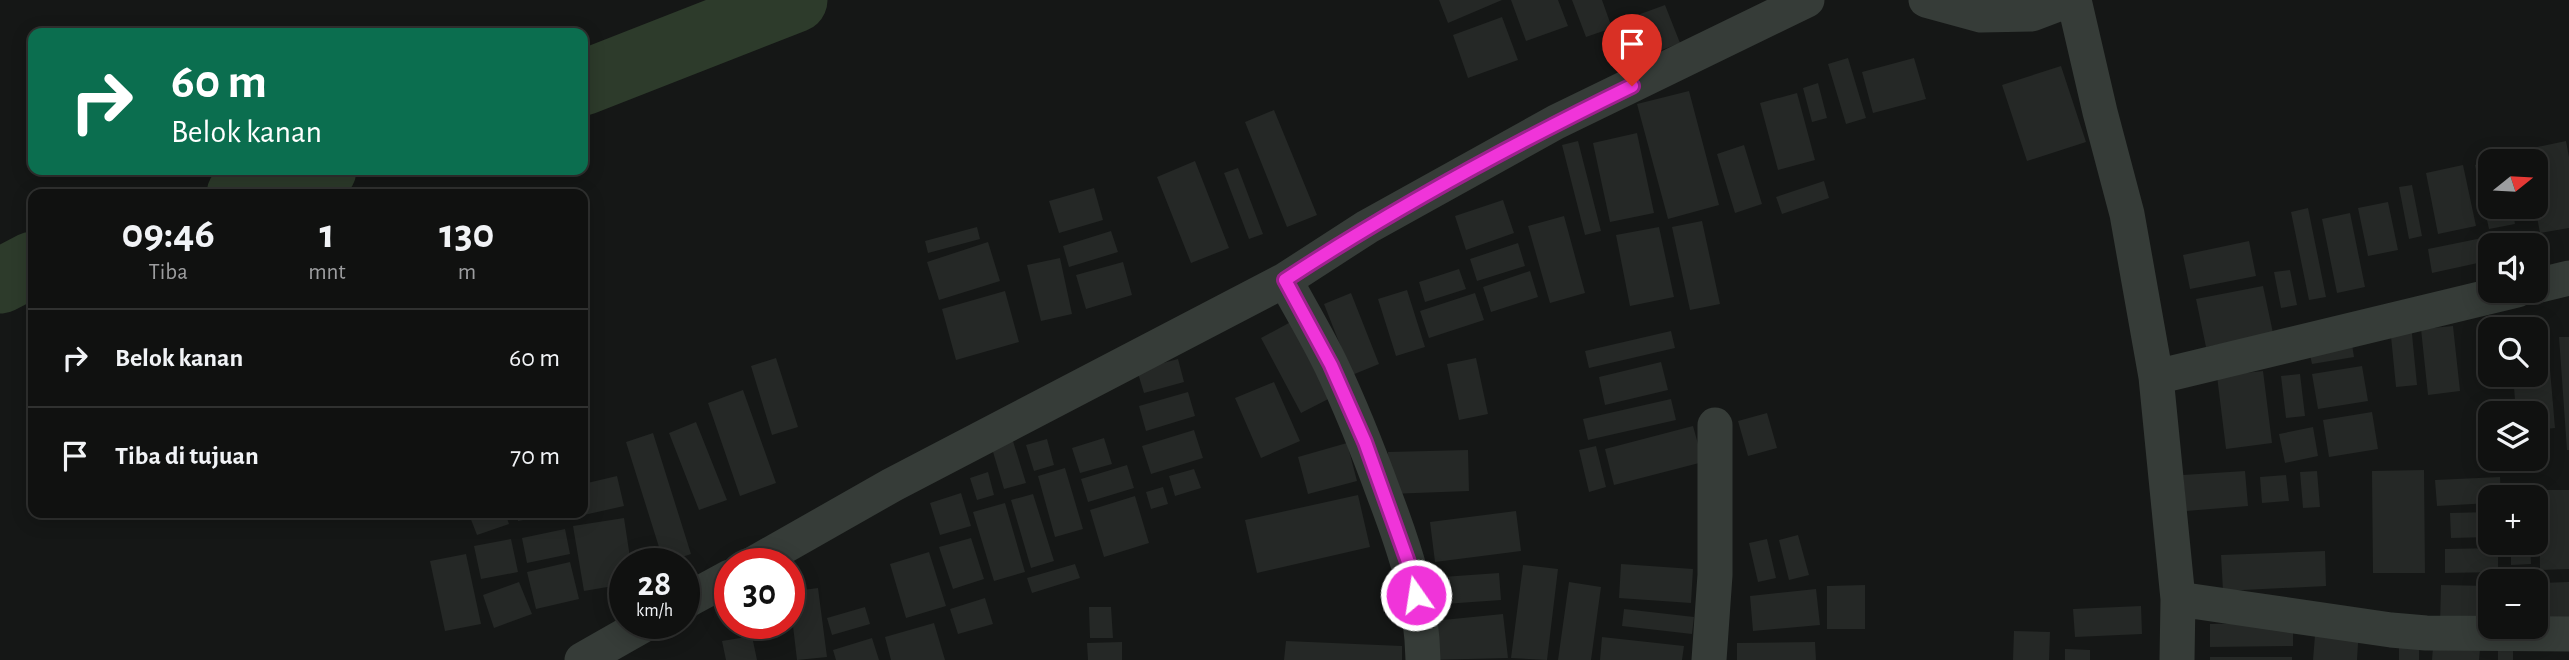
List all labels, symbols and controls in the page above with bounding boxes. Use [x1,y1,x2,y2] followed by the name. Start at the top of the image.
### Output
[1602,14,1662,86] pin
[1613,25,1651,63] icon: arrive
[56,56,147,147] icon: right
[171,58,267,107] text: 60 m
[171,116,322,148] text: Belok kanan
[2478,149,2548,219] north arrow
[2478,149,2548,639] map controls
[122,213,215,255] text: 09:46
[319,213,335,255] text: 1
[439,213,494,255] text: 130
[2478,233,2548,303] button: sound
[149,261,188,284] text: Tiba
[308,261,346,284] text: mnt
[458,261,476,284] text: m
[2478,317,2548,387] button: search
[56,339,94,377] icon: right
[115,345,243,371] text: Belok kanan
[509,345,560,371] text: 60 m
[2478,401,2548,471] button: layers
[56,437,94,475] icon: arrive
[115,443,259,469] text: Tiba di tujuan
[510,443,560,469] text: 70 m
[2478,485,2548,555] button: +
[714,548,805,639] speed limit sign: 30
[1379,558,1453,632] position arrow
[638,567,671,602] text: 28
[2478,569,2548,639] button: −
[636,602,673,620] text: km/h

